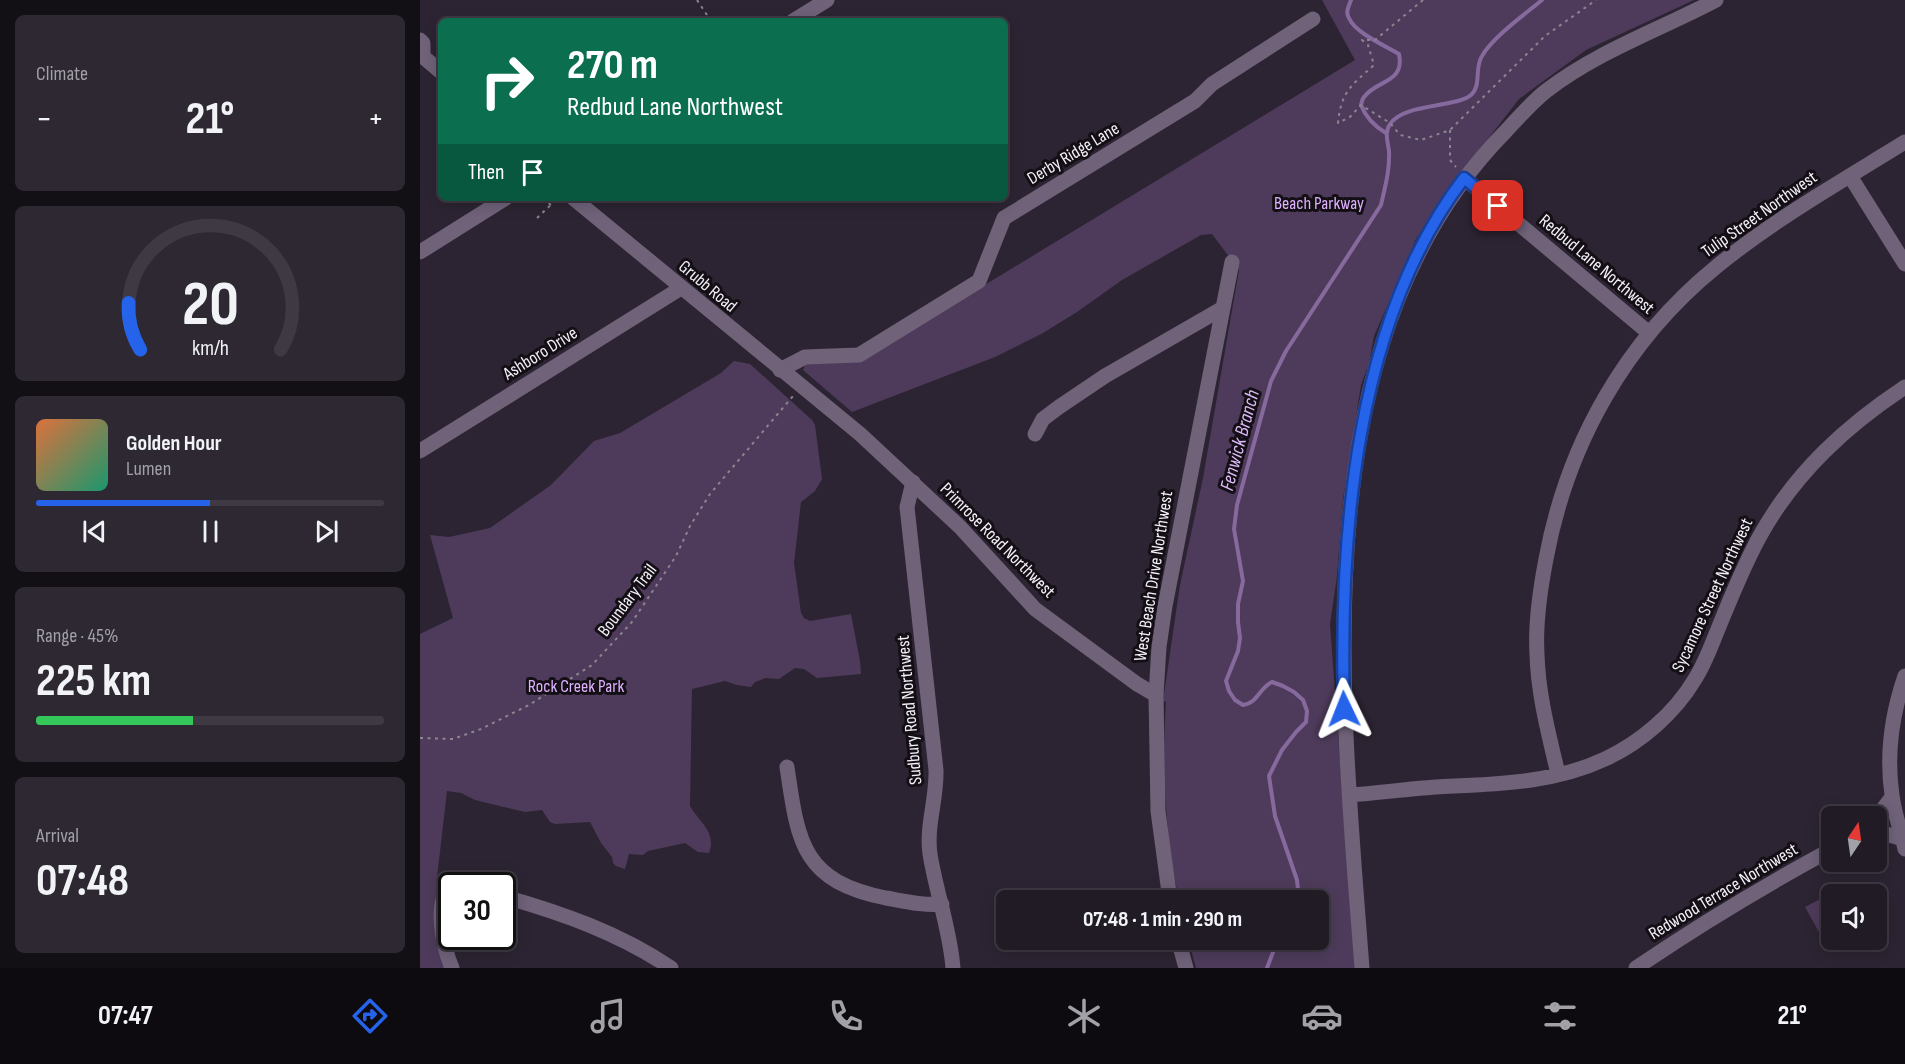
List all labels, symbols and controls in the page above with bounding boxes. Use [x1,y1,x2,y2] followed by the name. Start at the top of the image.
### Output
[567,40,658,91] text: 270 m
[468,42,546,120] icon: right
[36,62,88,86] text: Climate
[567,91,783,123] text: Redbud Lane Northwest
[186,92,234,147] text: 21°
[36,99,52,139] text: −
[368,99,384,139] text: +
[1024,118,1123,189] street label: Derby Ridge Lane
[516,156,549,189] icon: arrive
[468,159,504,186] text: Then
[1697,166,1822,262] street label: Tulip Street Northwest
[1472,180,1523,231] pin
[1481,189,1514,222] icon: arrive
[1274,193,1364,214] park label: Beach Parkway
[1535,210,1659,319] street label: Redbud Lane Northwest
[674,256,741,317] street label: Grubb Road
[181,269,239,344] text: 20
[498,322,581,385] street label: Ashboro Drive
[191,337,229,362] text: km/h
[1215,387,1265,493] water label: Fenwick Branch
[126,430,222,457] text: Golden Hour
[126,457,171,481] text: Lumen
[936,479,1060,603] street label: Primrose Road Northwest
[1130,489,1177,663] street label: West Beach Drive Northwest
[1668,514,1758,676] street label: Sycamore Street Northwest
[78,515,111,548] icon: previous
[194,515,227,548] icon: pause
[310,515,343,548] icon: next
[594,560,661,640] street label: Boundary Trail
[36,624,118,648] text: Range · 45%
[892,634,927,786] street label: Sudbury Road Northwest
[36,654,151,709] text: 225 km
[528,676,624,697] park label: Rock Creek Park
[1312,677,1376,741] position arrow
[1821,806,1887,872] north arrow
[1821,806,1887,950] map controls
[36,824,79,848] text: Arrival
[1645,838,1802,944] street label: Redwood Terrace Northwest
[36,854,129,909] text: 07:48
[438,872,516,950] speed limit sign: 30
[1821,884,1887,950] button: sound
[1083,906,1242,933] text: 07:48 · 1 min · 290 m
[349,995,391,1037] icon: directions
[587,995,629,1037] icon: music
[825,995,867,1037] icon: phone
[1063,995,1105,1037] icon: climate
[1301,995,1343,1037] icon: car
[1539,995,1581,1037] icon: filters
[98,1000,153,1032] text: 07:47
[1778,1000,1807,1032] text: 21°

